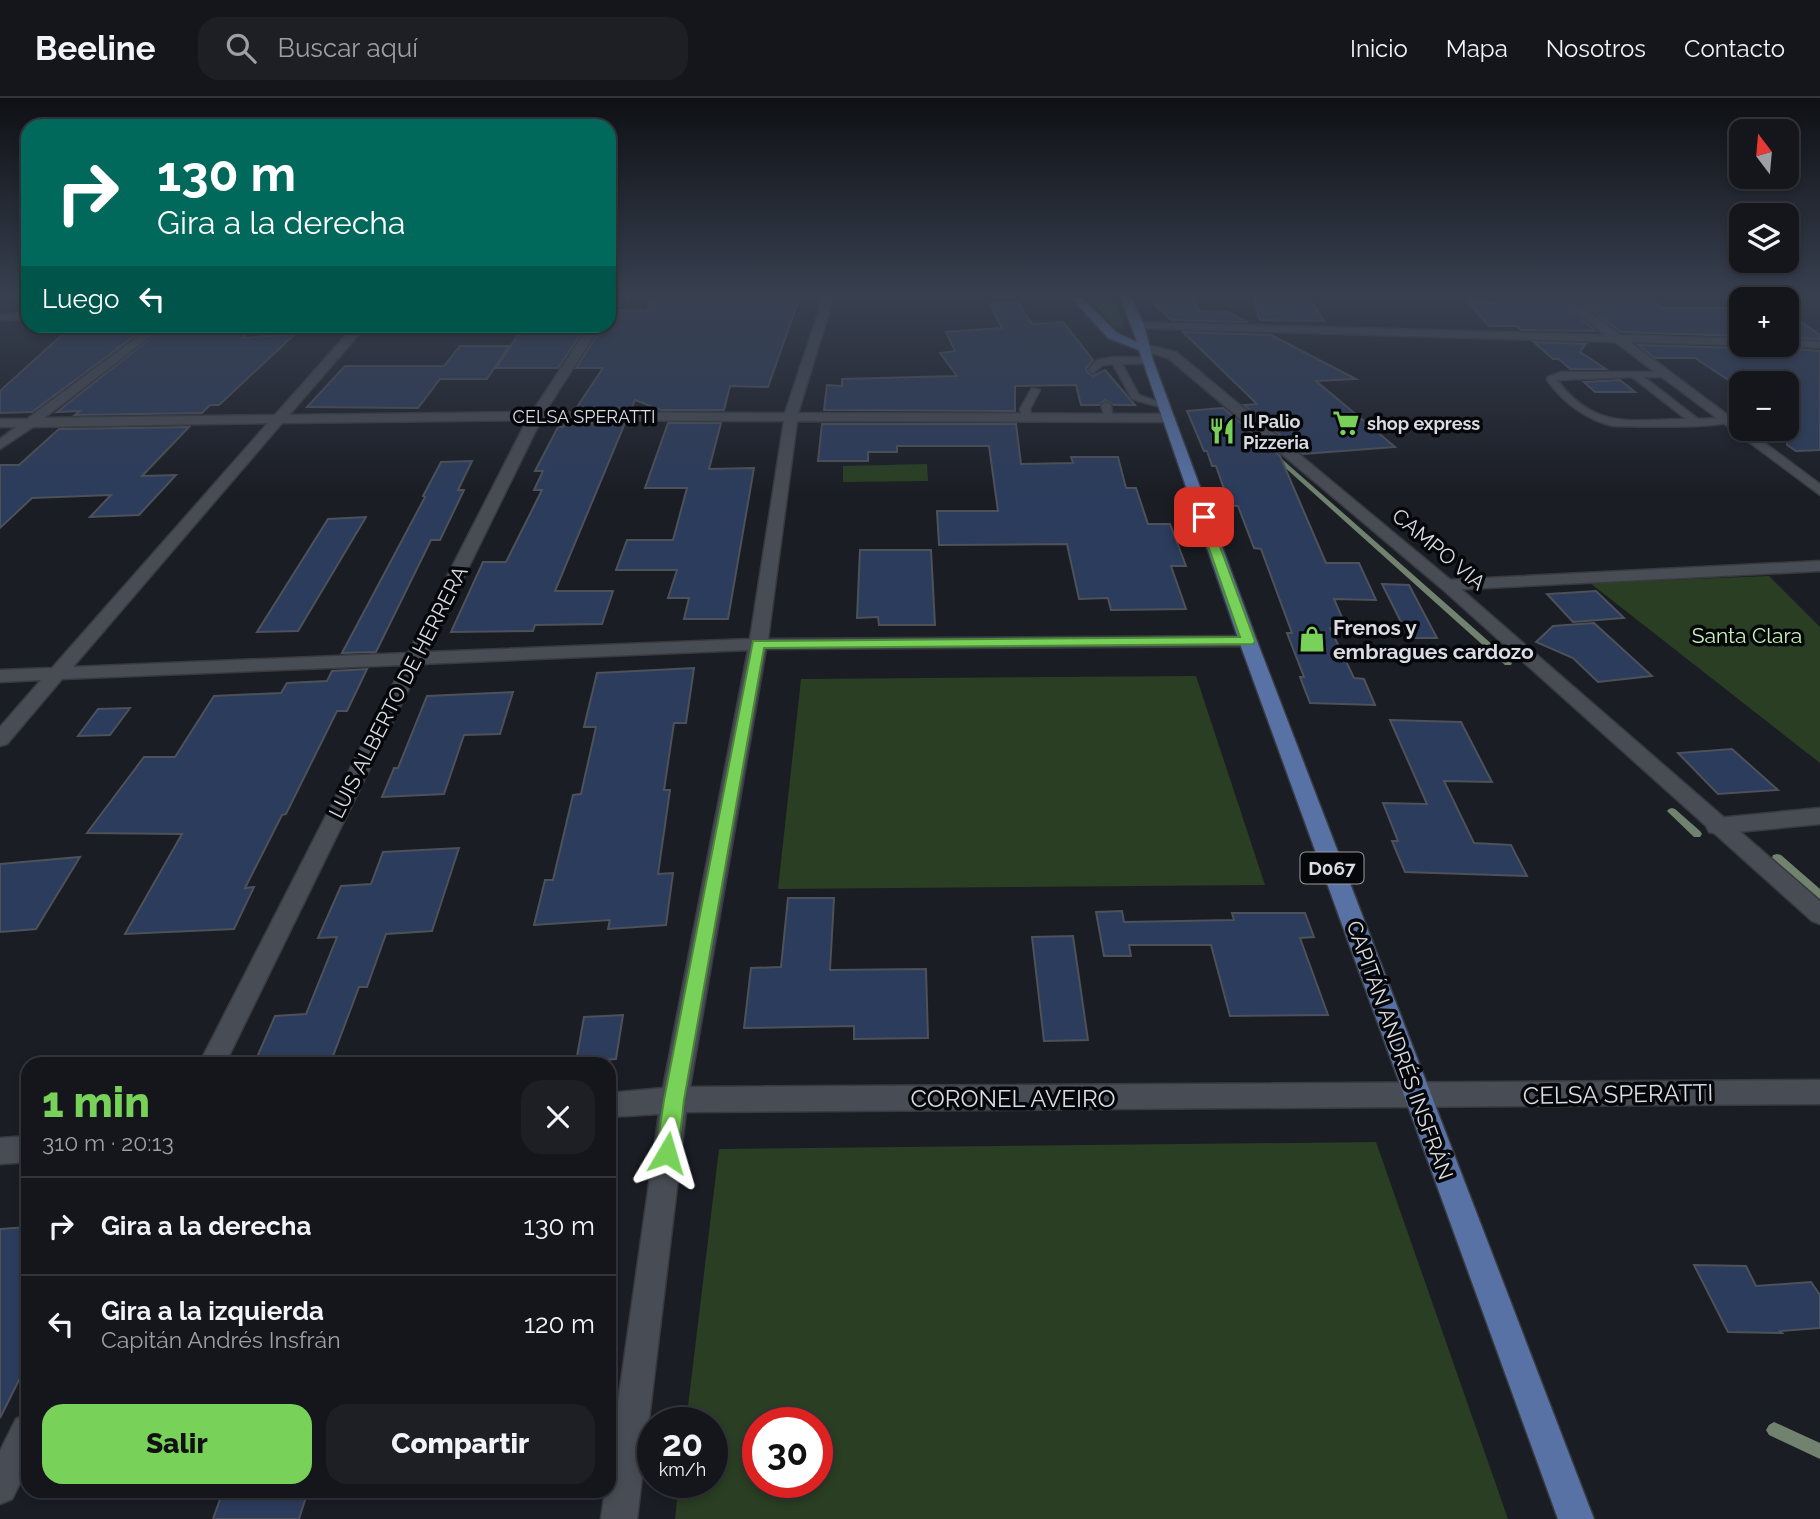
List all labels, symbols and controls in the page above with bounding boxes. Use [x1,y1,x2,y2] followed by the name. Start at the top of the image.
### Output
[198,17,688,80] search box
[35,29,156,68] text: Beeline
[222,29,260,67] icon: search
[278,33,418,63] text: Buscar aquí
[1350,34,1408,63] text: Inicio
[1446,34,1508,63] text: Mapa
[1546,34,1646,63] text: Nosotros
[1684,34,1785,63] text: Contacto
[1729,119,1799,189] north arrow
[1729,119,1799,441] map controls
[157,145,296,202] text: 130 m
[42,147,133,238] icon: right
[1729,203,1799,273] button: layers
[157,204,405,241] text: Gira a la derecha
[133,280,171,318] icon: left
[42,284,119,314] text: Luego
[1729,287,1799,357] button: +
[1729,371,1799,441] button: −
[513,406,655,427] street label: CELSA SPERATTI
[1331,408,1361,438] supermarket icon: shop express
[1243,411,1309,453] place label: Il Palio Pizzeria
[1367,413,1480,434] place label: shop express
[1207,416,1237,446] restaurant icon: Il Palio Pizzeria
[1174,487,1234,547] pin
[1185,498,1223,536] icon: arrive
[1387,503,1491,595] street label: CAMPO VIA
[323,562,473,822] street label: LUIS ALBERTO DE HERRERA
[1333,615,1534,664] place label: Frenos y embragues cardozo
[1692,623,1802,648] park label: Santa Clara
[1297,624,1327,654] shop icon: Frenos y embragues cardozo
[1300,852,1364,884] road number: D067
[1341,917,1459,1183] street label: CAPITÁN ANDRÉS INSFRÁN
[42,1078,150,1127] text: 1 min
[1523,1078,1713,1110] street label: CELSA SPERATTI
[521,1080,595,1154] button: close
[910,1084,1116,1113] street label: CORONEL AVEIRO
[630,1116,704,1190] position arrow
[42,1129,174,1156] text: 310 m · 20:13
[42,1207,80,1245] icon: right
[101,1211,311,1241] text: Gira a la derecha
[524,1211,595,1241] text: 130 m
[101,1296,324,1326] text: Gira a la izquierda
[42,1305,80,1343] icon: left
[524,1309,595,1339] text: 120 m
[101,1326,341,1353] text: Capitán Andrés Insfrán
[42,1404,312,1484] button: Salir
[326,1404,595,1484] button: Compartir
[742,1407,833,1498] speed limit sign: 30
[662,1423,703,1464] text: 20
[659,1459,706,1480] text: km/h

